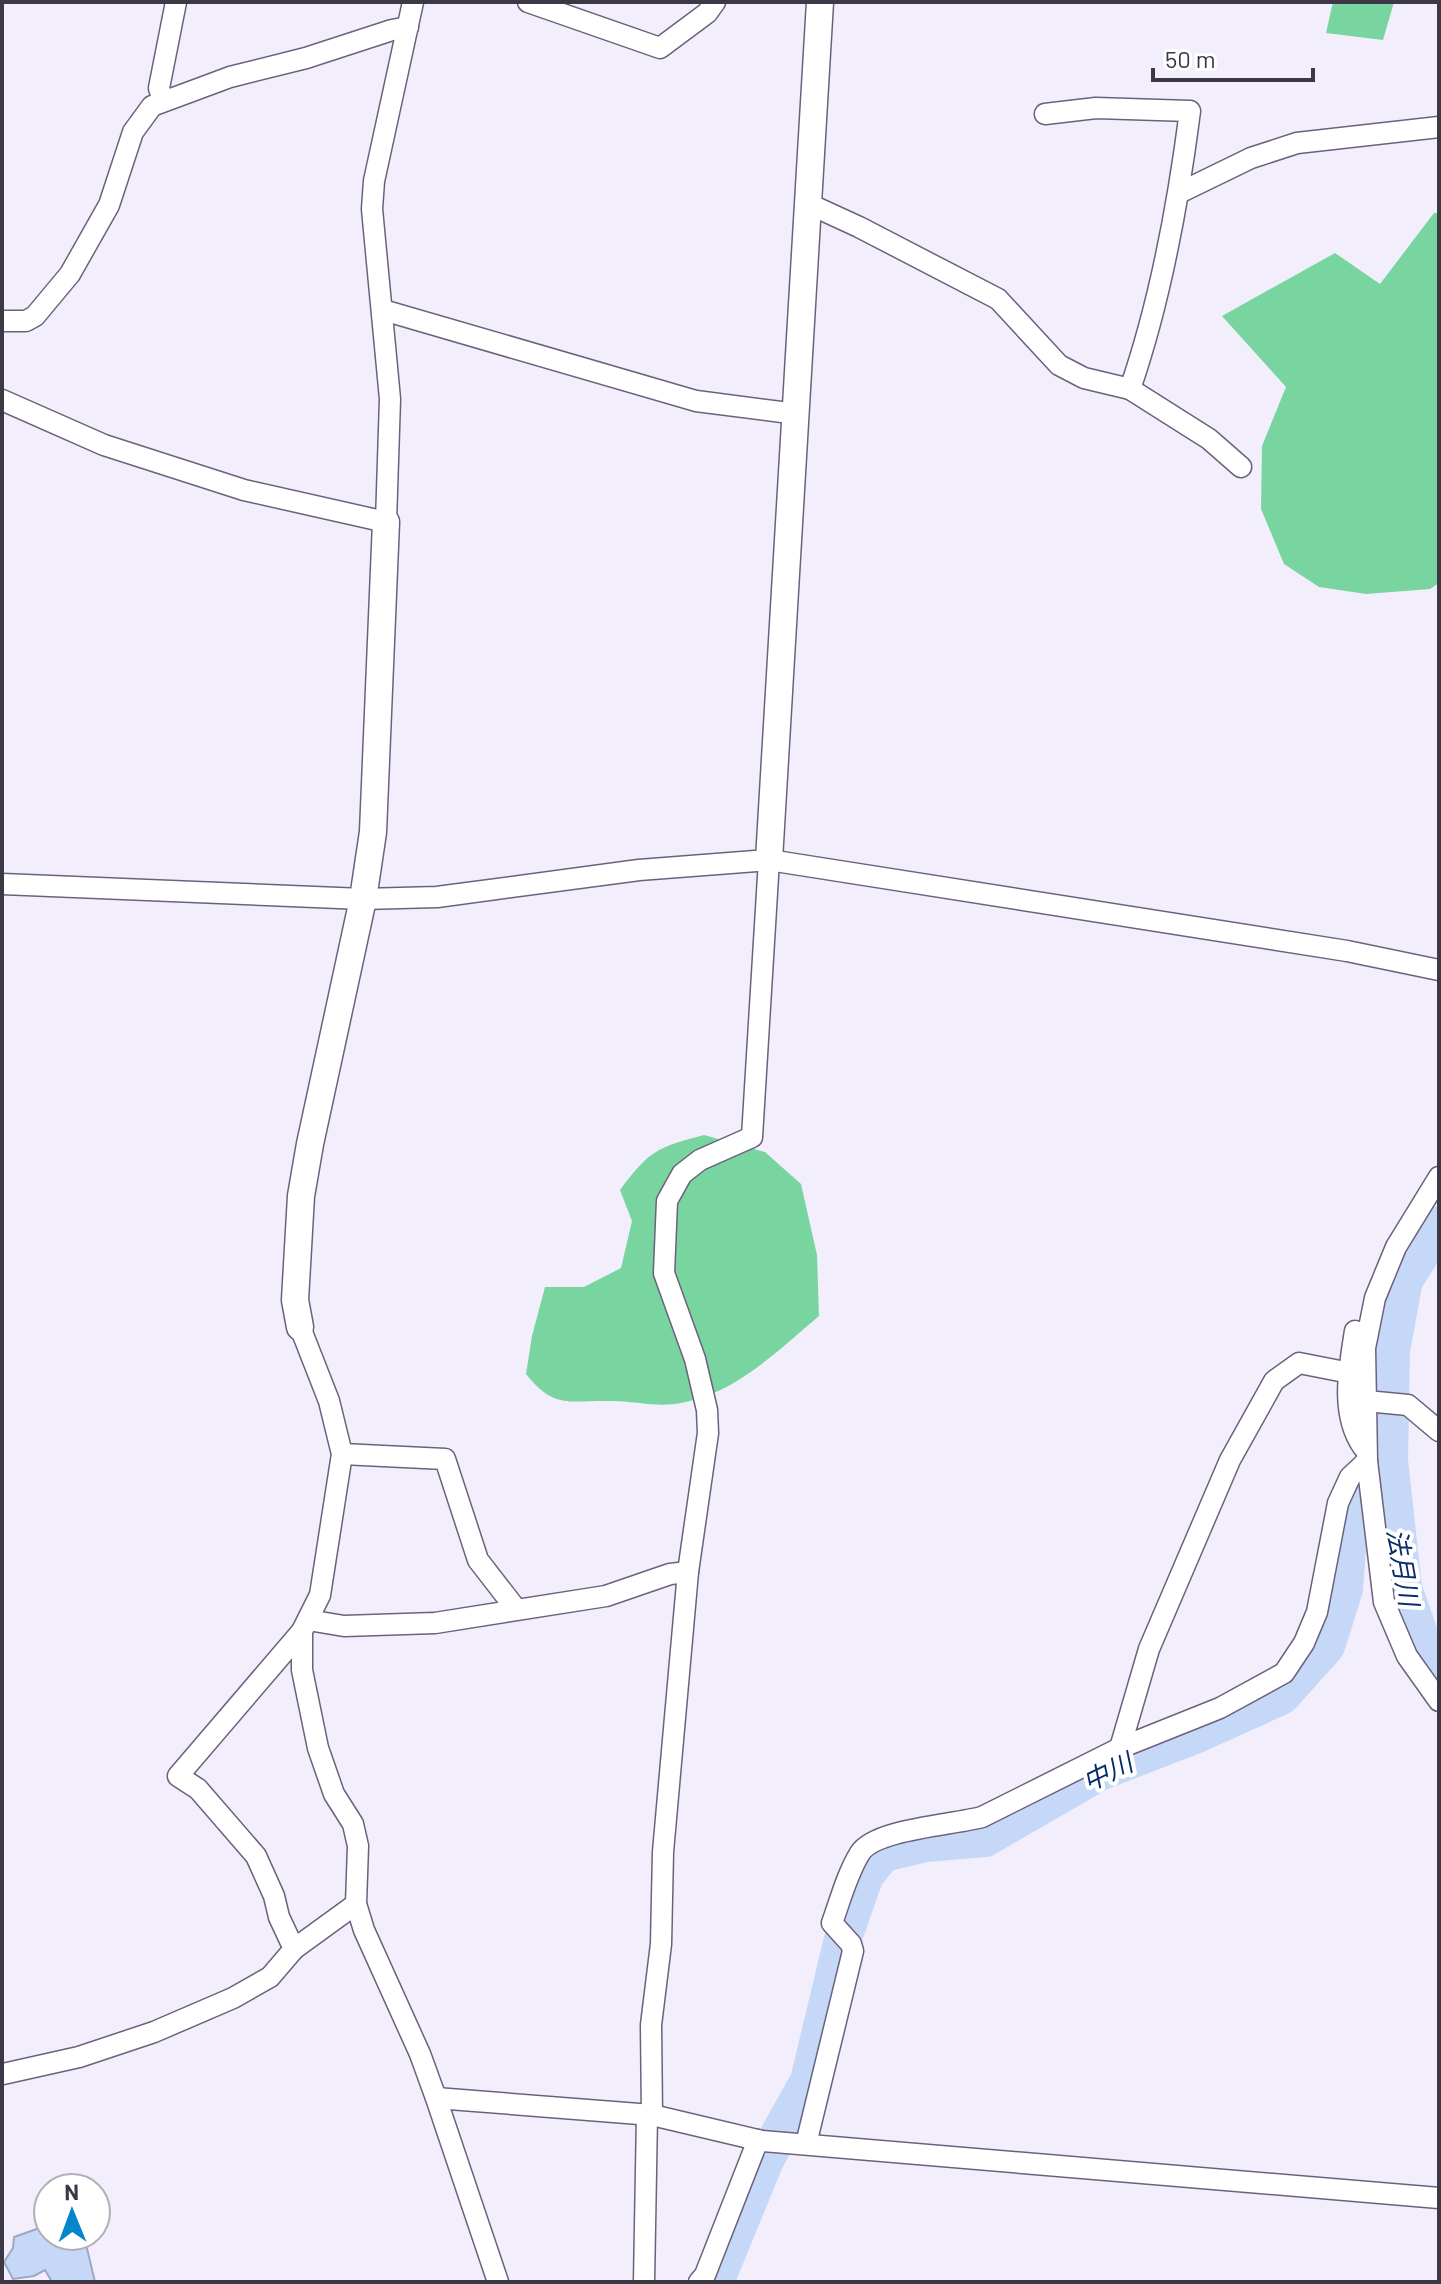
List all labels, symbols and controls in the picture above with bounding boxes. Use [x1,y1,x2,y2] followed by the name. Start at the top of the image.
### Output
[1153,32,1313,82] scale bar
[1165,44,1216,73] text: 50 m
[1382,1526,1427,1611] water label: 法月川
[1077,1744,1140,1796] water label: 中川
[32,2172,112,2252] north arrow
[64,2178,79,2204] text: N

